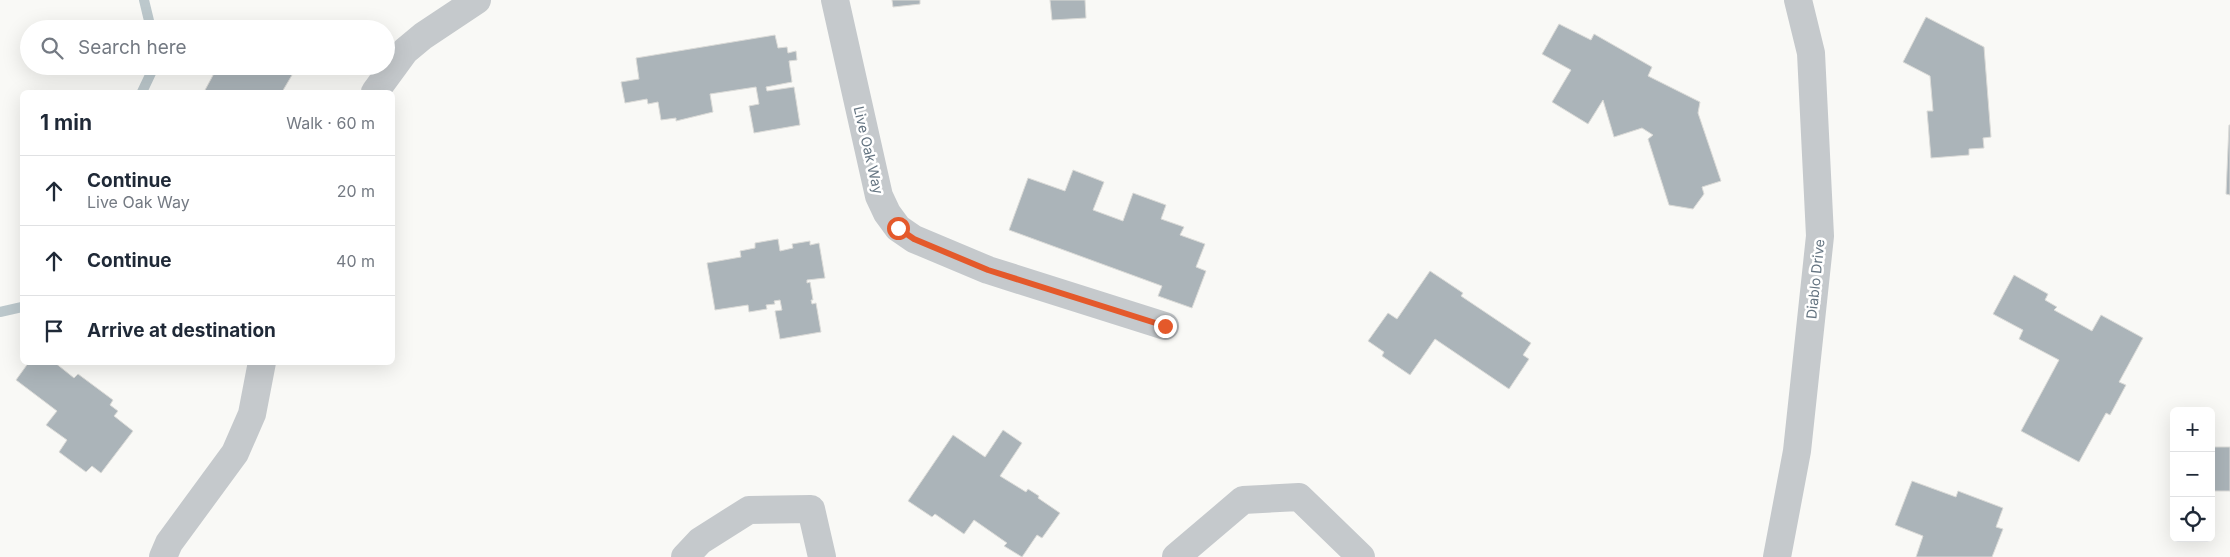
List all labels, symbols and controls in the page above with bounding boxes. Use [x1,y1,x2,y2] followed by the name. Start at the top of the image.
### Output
[20,20,395,75] search box
[38,34,66,62] icon: search
[78,36,187,59] text: Search here
[851,104,887,196] street label: Live Oak Way
[40,110,92,135] text: 1 min
[286,113,375,133] text: Walk · 60 m
[87,169,172,192] text: Continue
[40,177,68,205] icon: ahead
[337,181,375,201] text: 20 m
[87,192,190,212] text: Live Oak Way
[887,217,910,240] route start
[1802,238,1828,320] street label: Diablo Drive
[40,247,68,275] icon: ahead
[87,249,172,272] text: Continue
[336,251,375,271] text: 40 m
[1154,315,1177,338] route end
[40,317,68,345] icon: arrive
[87,319,276,342] text: Arrive at destination
[2170,407,2215,542] map controls
[2170,407,2215,452] button: +
[2170,452,2215,497] button: −
[2170,497,2215,542] button: locate

